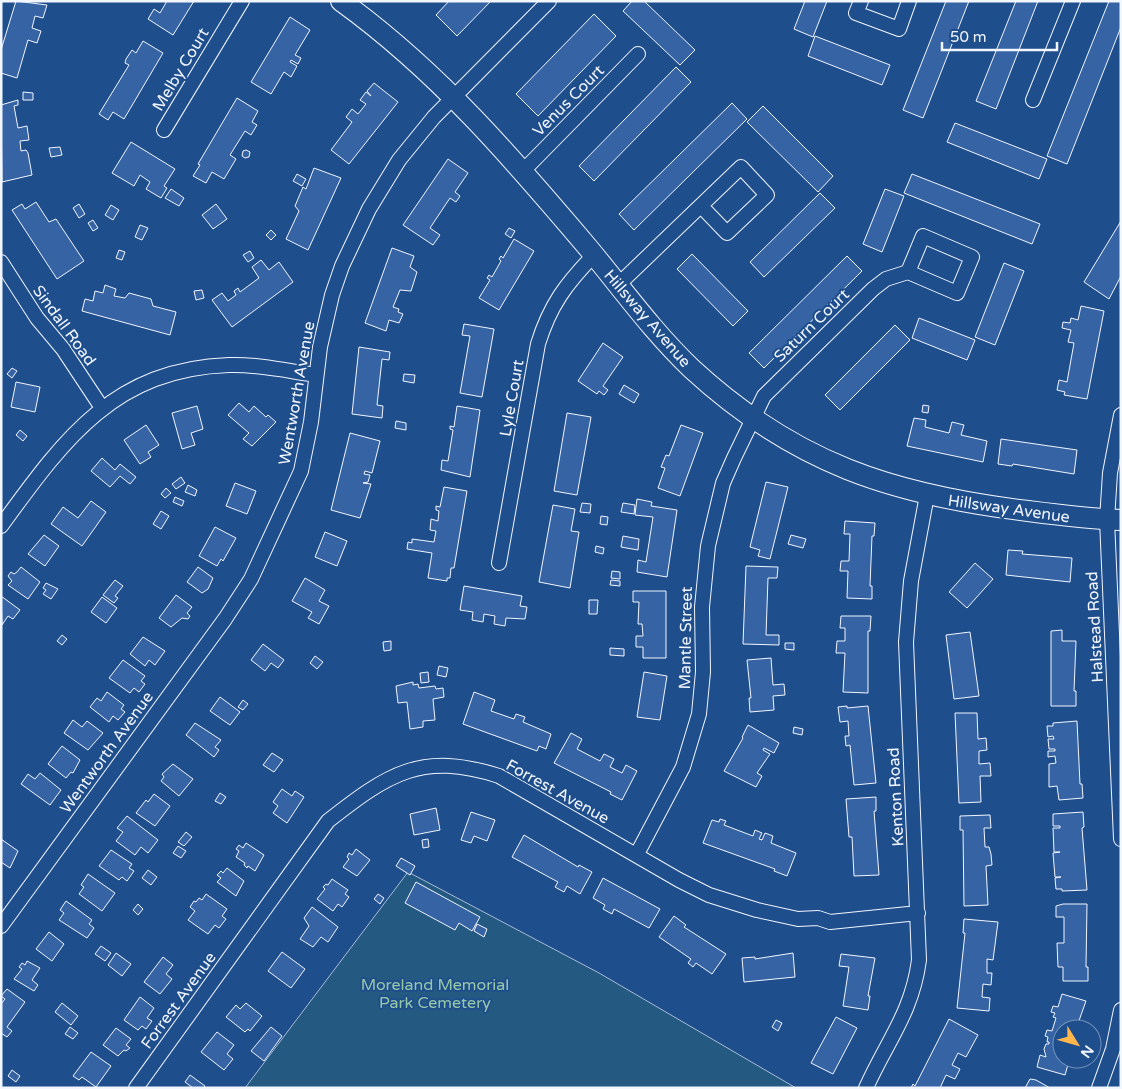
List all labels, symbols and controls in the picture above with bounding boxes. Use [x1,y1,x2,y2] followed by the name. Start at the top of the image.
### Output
[942,20,1057,52] scale bar
[148,24,214,115] street label: Melby Court
[950,28,987,46] text: 50 m
[529,61,609,141] street label: Venus Court
[599,266,695,372] street label: Hillsway Avenue
[28,281,100,370] street label: Sindall Road
[770,285,854,367] street label: Saturn Court
[274,320,319,467] street label: Wentworth Avenue
[495,358,529,438] street label: Lyle Court
[947,491,1071,527] street label: Hillsway Avenue
[1082,571,1108,683] street label: Halstead Road
[675,586,697,690] street label: Mantle Street
[56,688,158,817] street label: Wentworth Avenue
[883,747,909,847] street label: Kenton Road
[502,755,613,829] street label: Forrest Avenue
[137,948,221,1053] street label: Forrest Avenue
[361,975,509,1013] park label: Moreland Memorial Park Cemetery
[1052,1019,1102,1069] north arrow
[1077,1042,1097,1061] text: N

